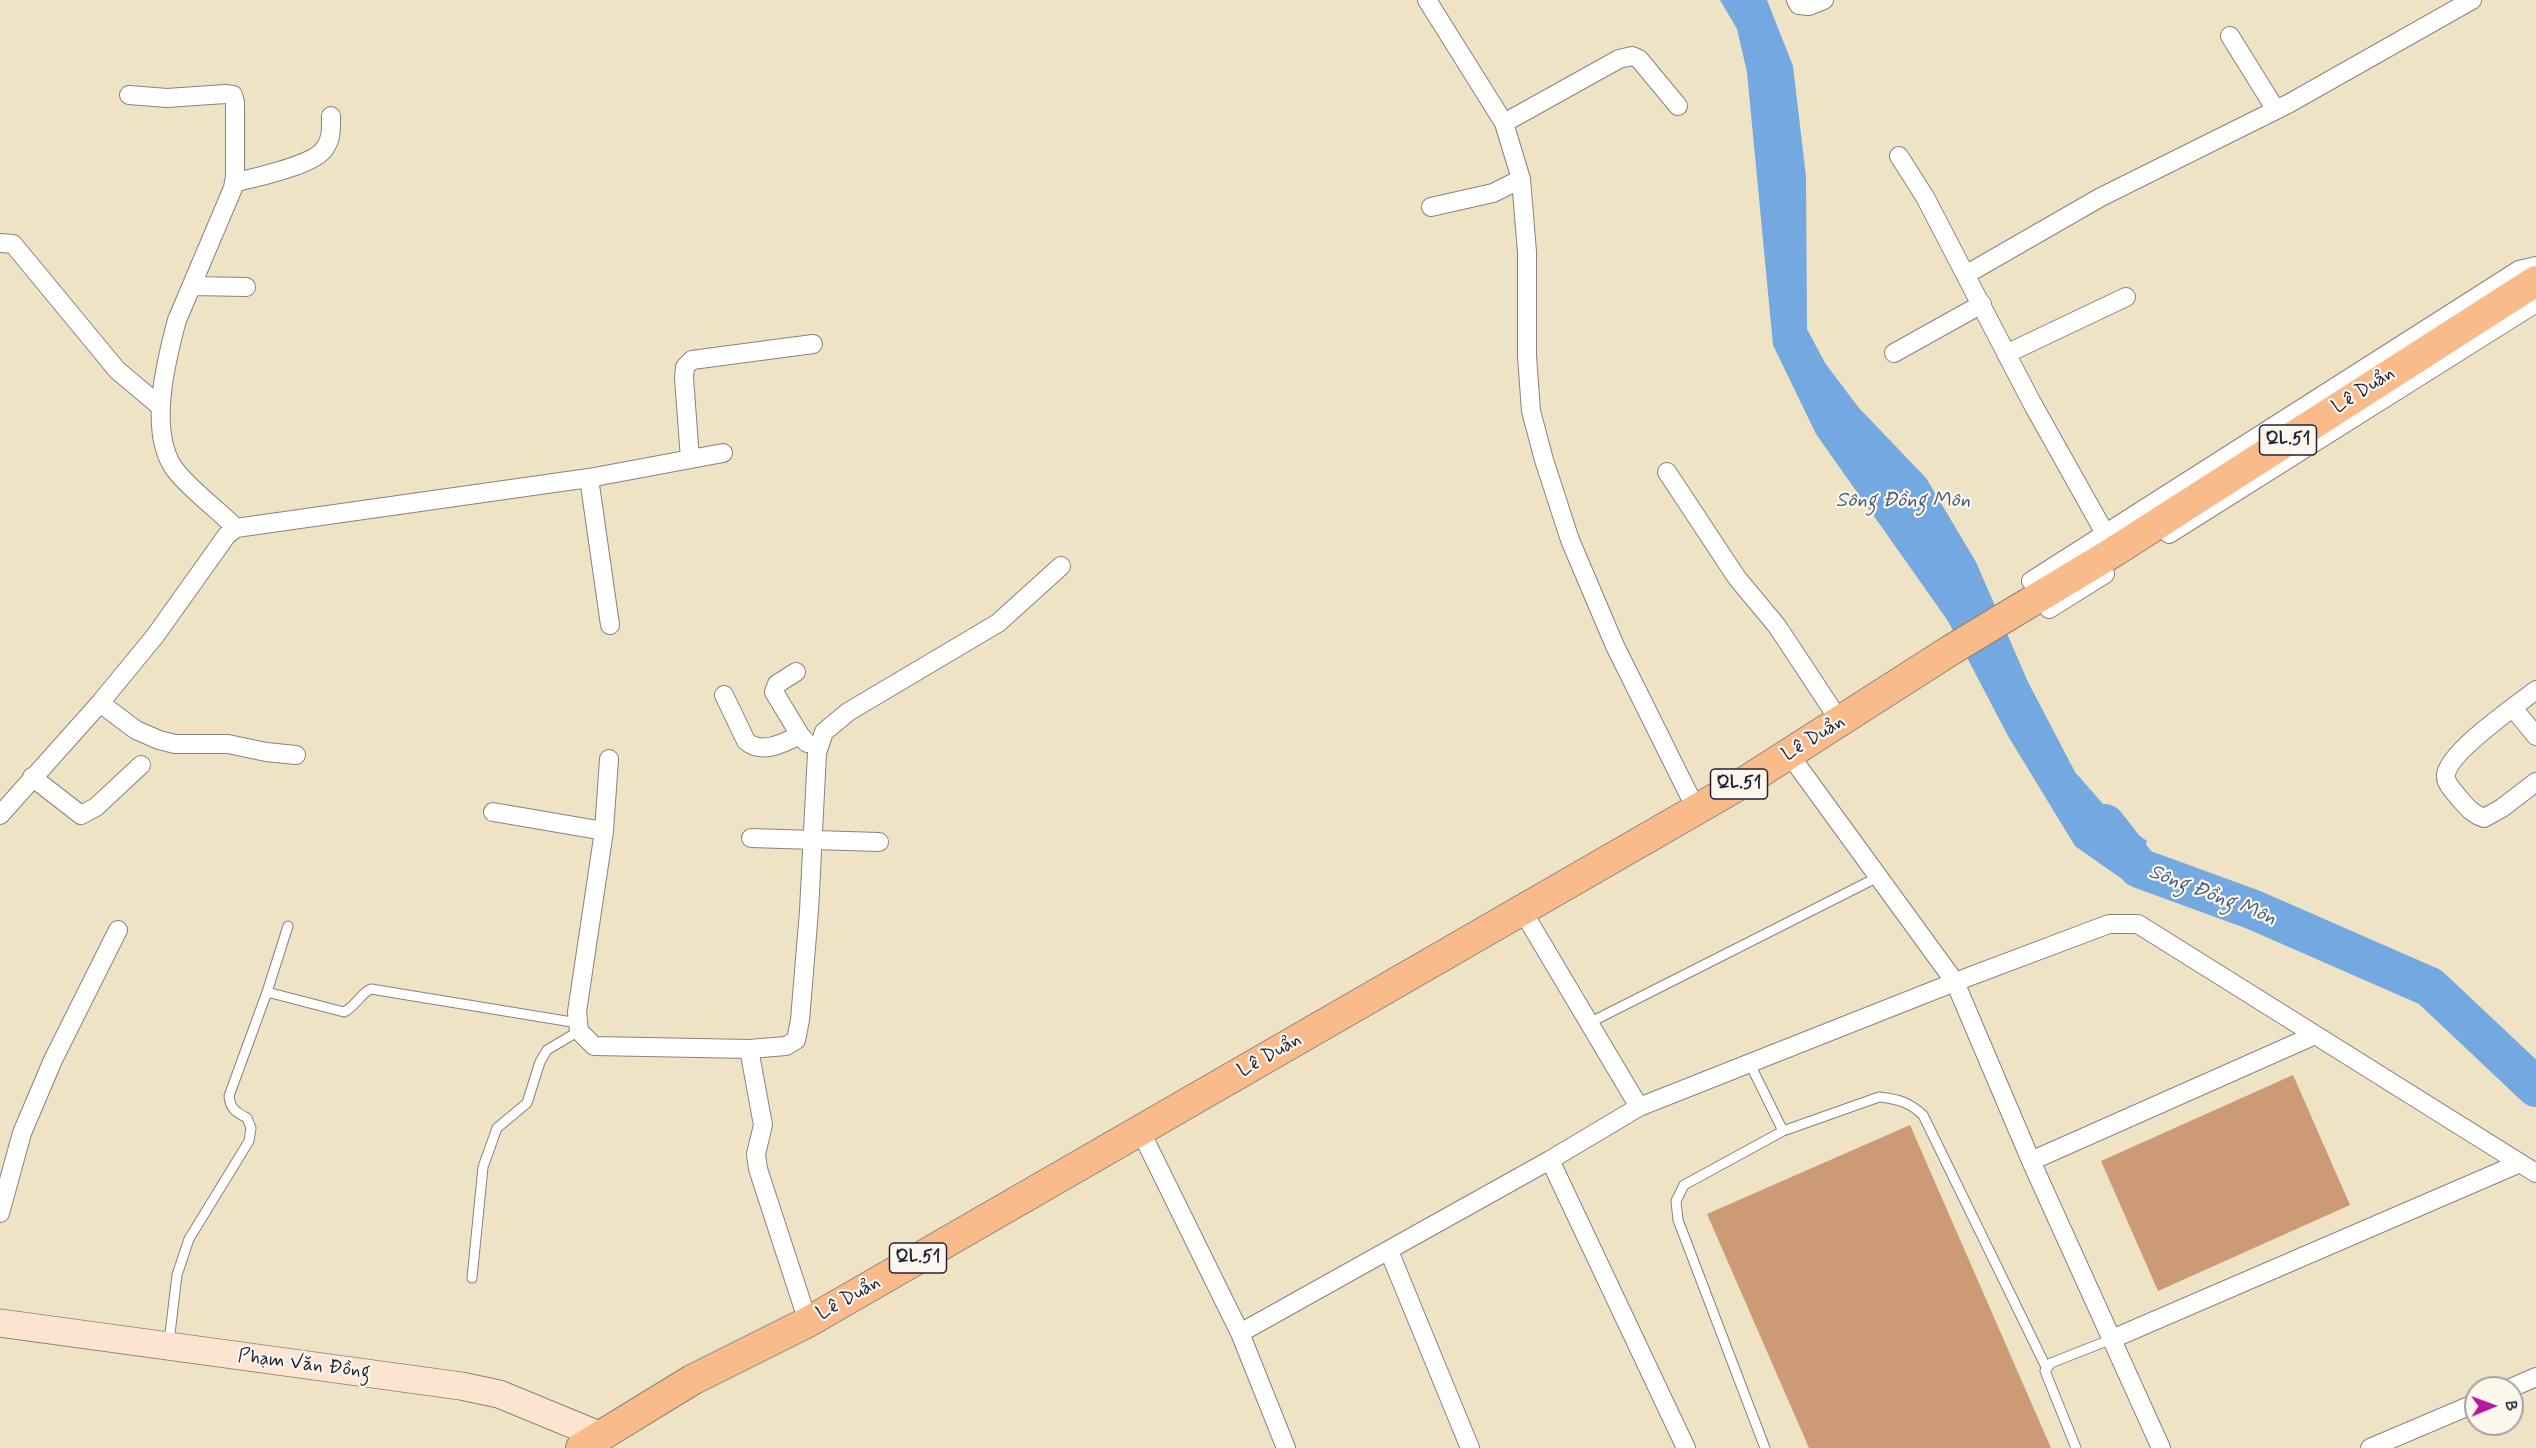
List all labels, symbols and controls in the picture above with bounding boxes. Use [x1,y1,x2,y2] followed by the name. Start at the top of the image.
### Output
[2328,362,2400,420] street label: Lê Duẩn
[2260,425,2316,455] road number: QL.51
[1836,489,1970,515] water label: Sông Đồng Môn
[1778,710,1850,768] street label: Lê Duẩn
[1710,769,1768,799] road number: QL.51
[2145,860,2279,932] water label: Sông Đồng Môn
[1234,1028,1306,1084] street label: Lê Duẩn
[890,1243,946,1273] road number: QL.51
[813,1271,885,1327] street label: Lê Duẩn
[236,1345,372,1385] street label: Phạm Văn Đồng
[2464,1376,2524,1436] north arrow
[2500,1400,2521,1411] text: B

